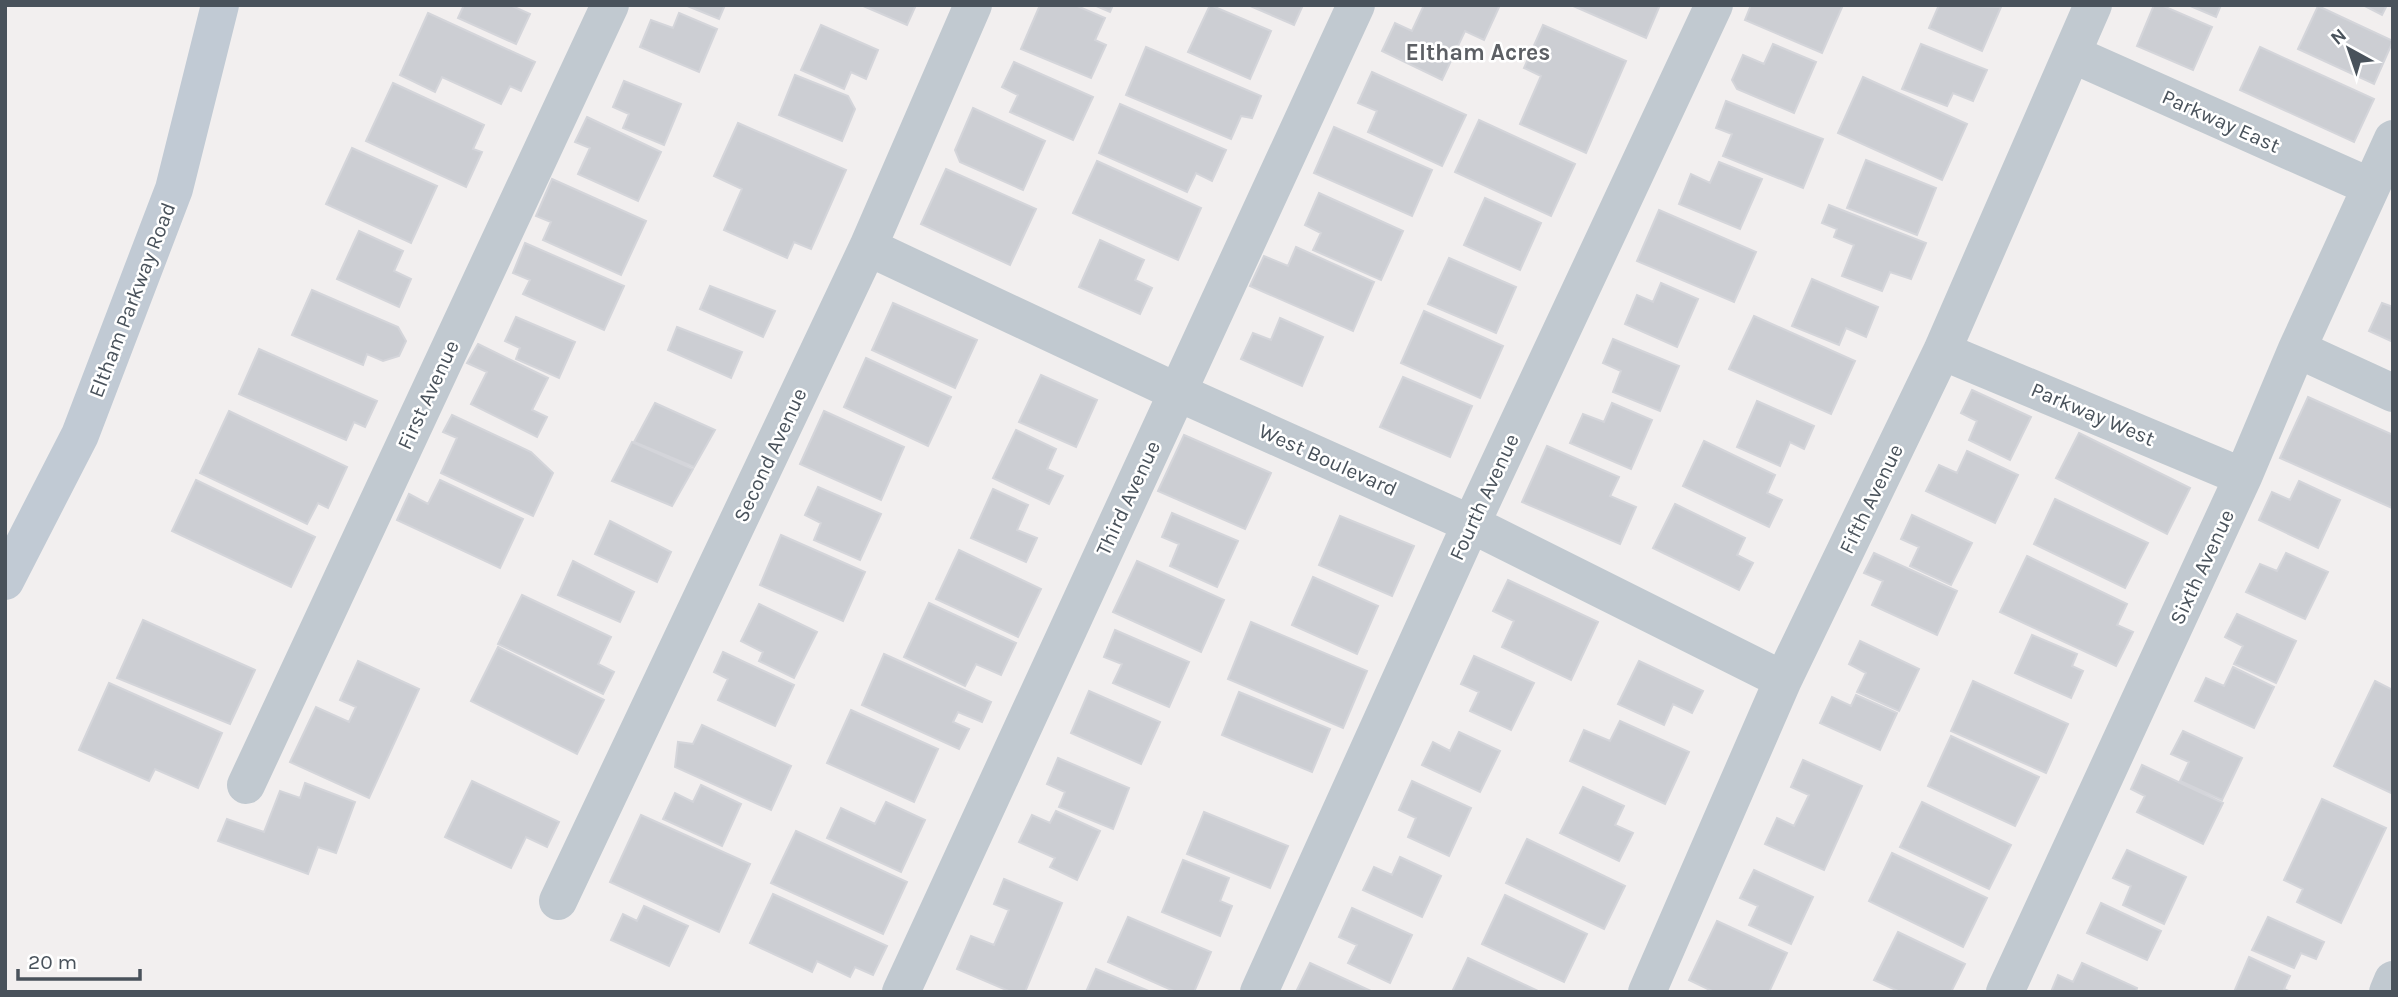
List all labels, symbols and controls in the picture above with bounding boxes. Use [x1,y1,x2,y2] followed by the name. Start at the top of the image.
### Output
[2314,14,2384,84] north arrow
[2326,24,2351,50] text: N
[1406,39,1550,66] district label: Eltham Acres
[2158,84,2284,158] street label: Parkway East
[84,199,180,401] street label: Eltham Parkway Road
[392,337,464,453] street label: First Avenue
[2028,377,2159,451] street label: Parkway West
[728,384,812,526] street label: Second Avenue
[1255,419,1401,501] street label: West Boulevard
[1444,430,1524,564] street label: Fourth Avenue
[1091,437,1165,559] street label: Third Avenue
[1834,440,1908,558] street label: Fifth Avenue
[2165,506,2239,628] street label: Sixth Avenue
[18,937,140,981] scale bar
[28,950,77,974] text: 20 m

